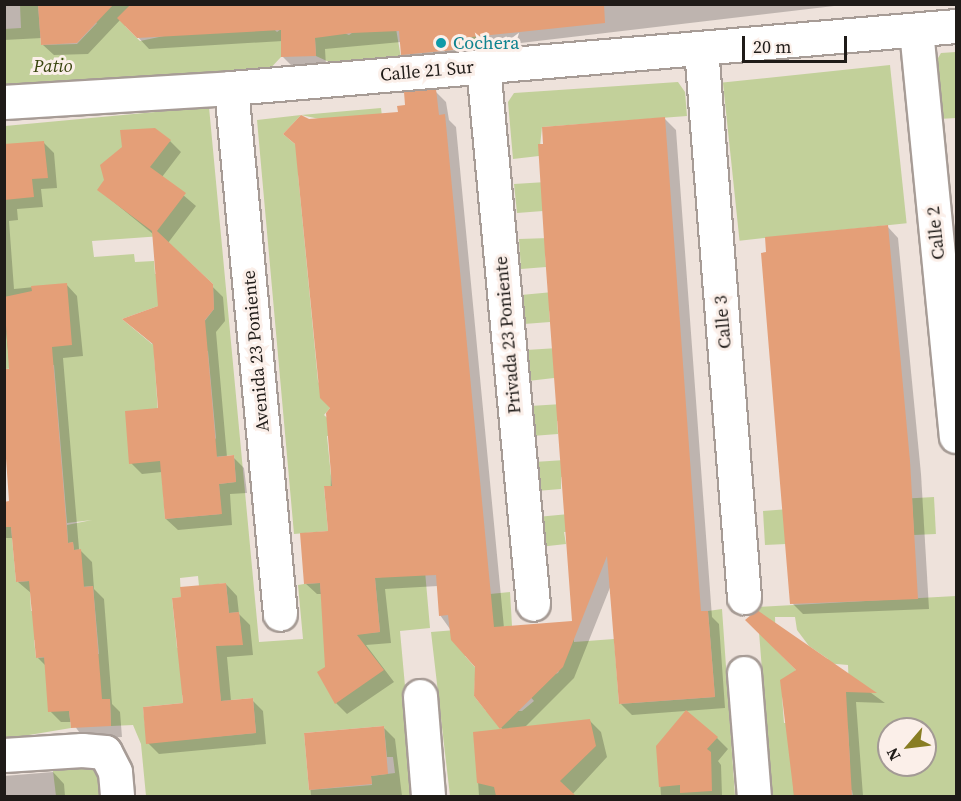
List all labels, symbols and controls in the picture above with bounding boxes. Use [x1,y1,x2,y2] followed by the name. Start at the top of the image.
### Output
[745,24,850,62] scale bar
[453,32,519,54] place label: Cochera
[753,34,791,59] text: 20 m
[434,36,448,50] marker: Cochera
[33,55,73,77] park label: Patio
[379,56,475,86] street label: Calle 21 Sur
[922,205,950,261] street label: Calle 2
[490,255,526,415] street label: Privada 23 Poniente
[238,269,274,433] street label: Avenida 23 Poniente
[710,294,736,350] street label: Calle 3
[877,717,937,777] north arrow
[880,744,905,765] text: N

